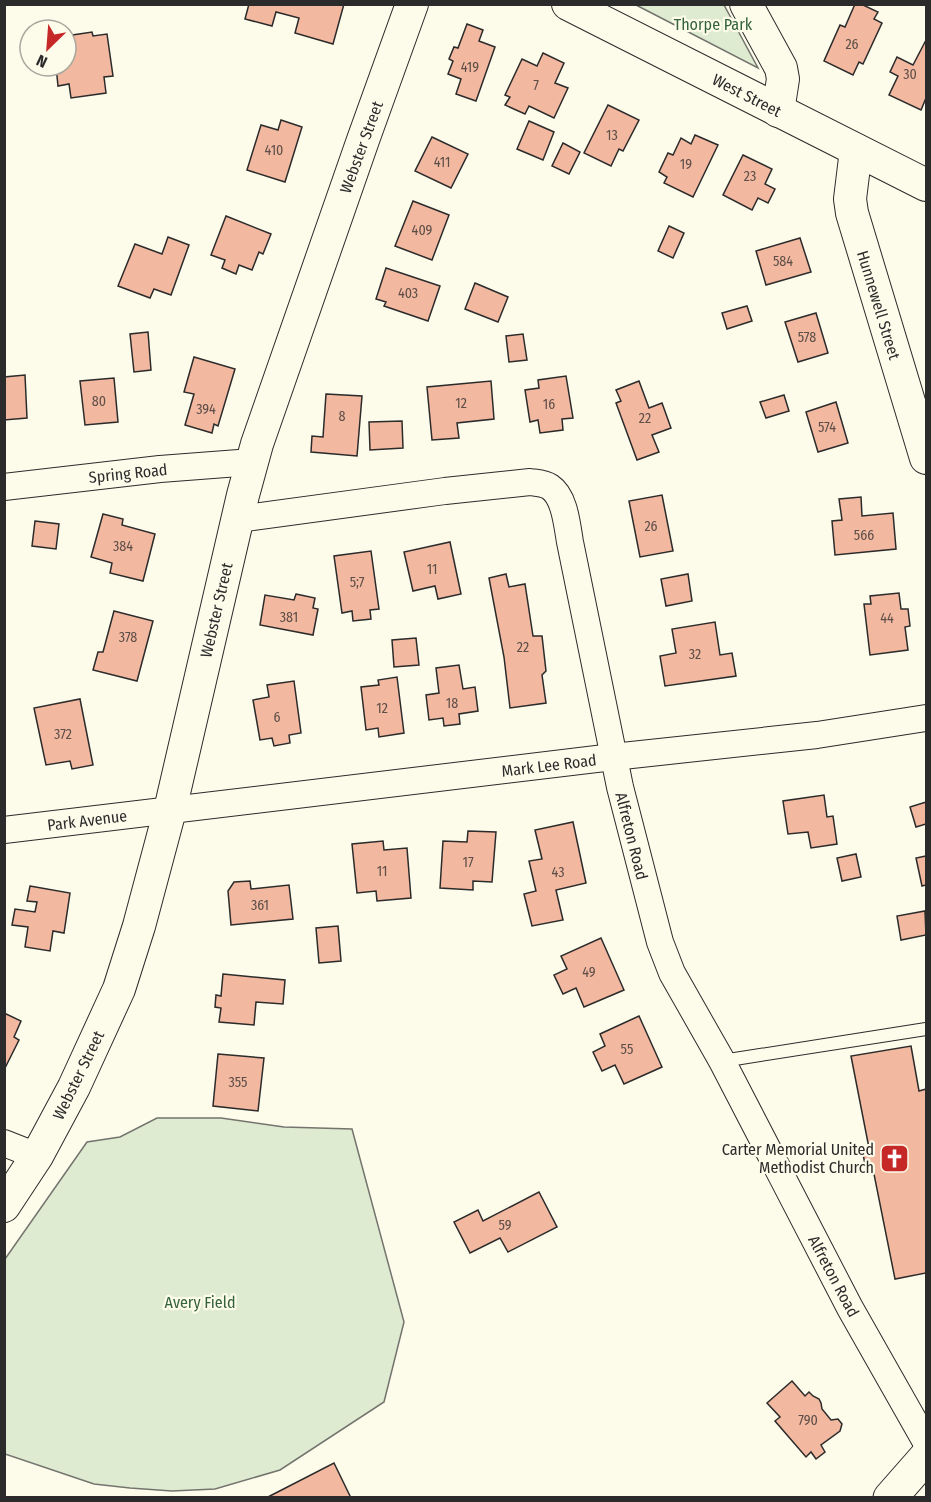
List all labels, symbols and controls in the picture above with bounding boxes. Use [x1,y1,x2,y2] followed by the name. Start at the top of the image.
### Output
[674,15,753,34] park label: Thorpe Park
[18,18,78,78] north arrow
[845,36,859,53] house number: 26
[34,51,50,72] text: N
[461,59,479,76] house number: 419
[903,66,917,83] house number: 30
[709,70,785,121] street label: West Street
[533,77,539,94] house number: 7
[336,98,387,196] street label: Webster Street
[606,127,618,144] house number: 13
[265,142,283,159] house number: 410
[434,154,450,171] house number: 411
[680,156,692,173] house number: 19
[744,168,756,185] house number: 23
[412,222,433,239] house number: 409
[853,248,904,363] street label: Hunnewell Street
[773,253,793,270] house number: 584
[398,285,418,302] house number: 403
[798,329,816,346] house number: 578
[92,393,106,410] house number: 80
[455,395,467,412] house number: 12
[543,396,555,413] house number: 16
[196,401,216,418] house number: 394
[339,408,346,425] house number: 8
[639,410,651,427] house number: 22
[818,419,836,436] house number: 574
[88,460,168,487] street label: Spring Road
[644,518,658,535] house number: 26
[854,527,874,544] house number: 566
[113,538,133,555] house number: 384
[196,560,237,659] street label: Webster Street
[427,561,437,578] house number: 11
[350,574,365,591] house number: 5;7
[280,609,298,626] house number: 381
[880,610,894,627] house number: 44
[119,629,137,646] house number: 378
[517,639,529,656] house number: 22
[689,646,701,663] house number: 32
[446,695,458,712] house number: 18
[376,700,388,717] house number: 12
[274,709,281,726] house number: 6
[54,726,72,743] house number: 372
[501,750,598,781] street label: Mark Lee Road
[611,790,652,882] street label: Alfreton Road
[46,806,128,835] street label: Park Avenue
[462,854,474,871] house number: 17
[377,863,387,880] house number: 11
[552,864,564,881] house number: 43
[251,897,269,914] house number: 361
[582,964,596,981] house number: 49
[49,1027,109,1123] street label: Webster Street
[621,1041,633,1058] house number: 55
[228,1074,248,1091] house number: 355
[722,1140,874,1177] place label: Carter Memorial United Methodist Church
[879,1142,911,1174] church icon: Carter Memorial United Methodist Church
[498,1217,512,1234] house number: 59
[804,1232,863,1320] street label: Alfreton Road
[164,1293,236,1312] park label: Avery Field
[798,1412,818,1429] house number: 790

